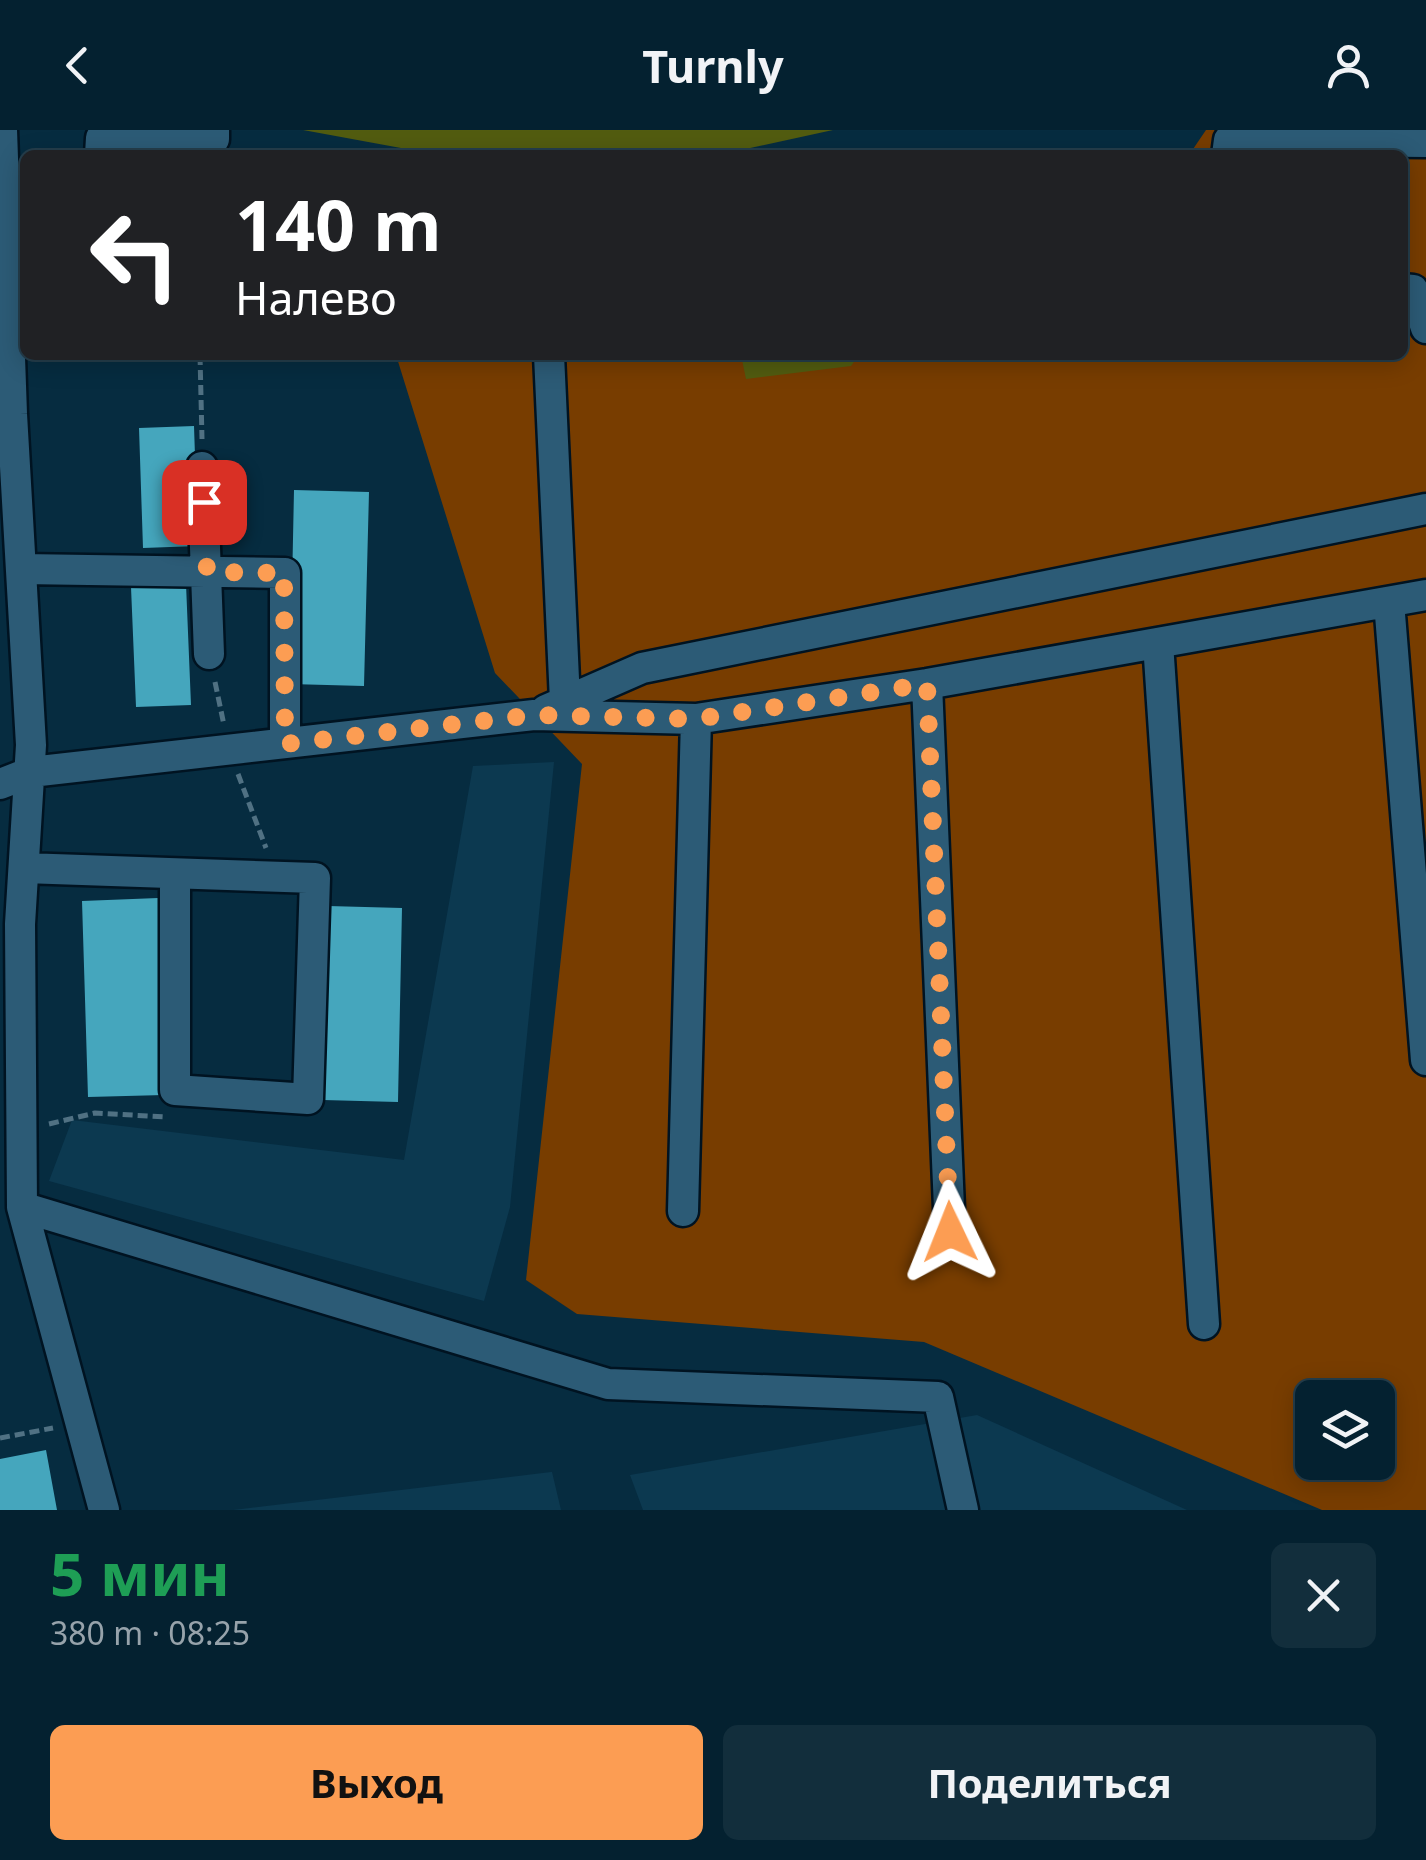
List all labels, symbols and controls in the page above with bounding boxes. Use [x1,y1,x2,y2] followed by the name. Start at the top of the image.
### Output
[642,35,784,96] text: Turnly
[50,38,105,93] icon: back
[1321,38,1376,93] icon: person
[235,176,442,272] text: 140 m
[70,190,200,320] icon: left
[235,267,397,328] text: Налево
[162,460,247,545] pin
[177,475,232,530] icon: arrive
[898,1180,1002,1284] position arrow
[1295,1380,1395,1480] map controls
[1295,1380,1395,1480] button: layers
[50,1532,230,1614] text: 5 мин
[1271,1543,1376,1648] button: close
[50,1611,250,1654] text: 380 m · 08:25
[50,1725,703,1840] button: Выход
[723,1725,1376,1840] button: Поделиться

